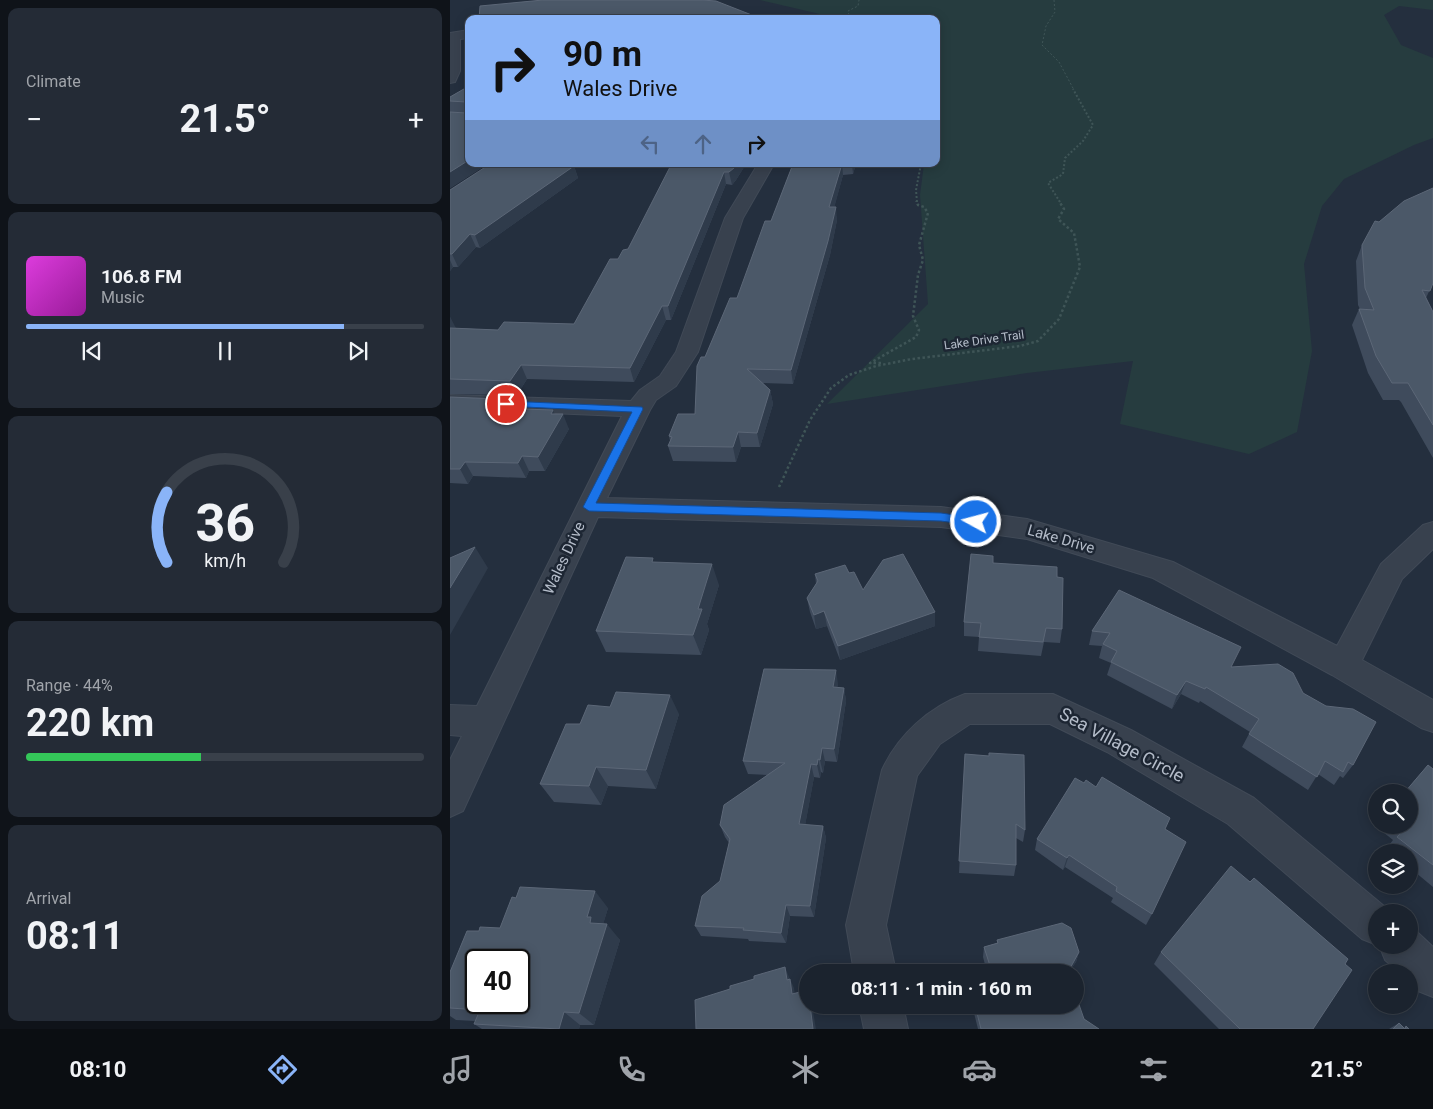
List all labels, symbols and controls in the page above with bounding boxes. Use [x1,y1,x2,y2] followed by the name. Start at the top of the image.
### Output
[563,34,642,75] text: 90 m
[480,35,545,100] icon: right
[26,72,81,91] text: Climate
[563,76,677,101] text: Wales Drive
[179,97,271,141] text: 21.5°
[26,103,42,136] text: −
[408,103,424,136] text: +
[636,130,664,158] icon: left
[689,130,717,158] icon: ahead
[742,130,770,158] icon: right
[101,265,182,288] text: 106.8 FM
[101,288,144,307] text: Music
[943,327,1025,353] street label: Lake Drive Trail
[78,337,106,365] icon: previous
[211,337,239,365] icon: pause
[344,337,372,365] icon: next
[485,383,527,425] pin
[492,390,520,418] icon: arrive
[195,493,255,554] text: 36
[949,495,1001,547] position arrow
[539,519,589,597] street label: Wales Drive
[1025,521,1097,557] street label: Lake Drive
[204,550,246,571] text: km/h
[26,676,113,695] text: Range · 44%
[26,701,154,745] text: 220 km
[1056,703,1188,786] street label: Sea Village Circle
[1368,784,1418,1014] map controls
[1368,784,1418,834] button: search
[1368,844,1418,894] button: layers
[26,889,71,908] text: Arrival
[1368,904,1418,954] button: +
[26,914,124,958] text: 08:11
[465,949,530,1014] speed limit sign: 40
[1368,964,1418,1014] button: −
[851,977,1032,1000] text: 08:11 · 1 min · 160 m
[265,1052,300,1087] icon: directions
[440,1052,475,1087] icon: music
[614,1052,649,1087] icon: phone
[788,1052,823,1087] icon: climate
[962,1052,997,1087] icon: car
[1136,1052,1171,1087] icon: filters
[70,1057,126,1082] text: 08:10
[1310,1057,1363,1082] text: 21.5°

